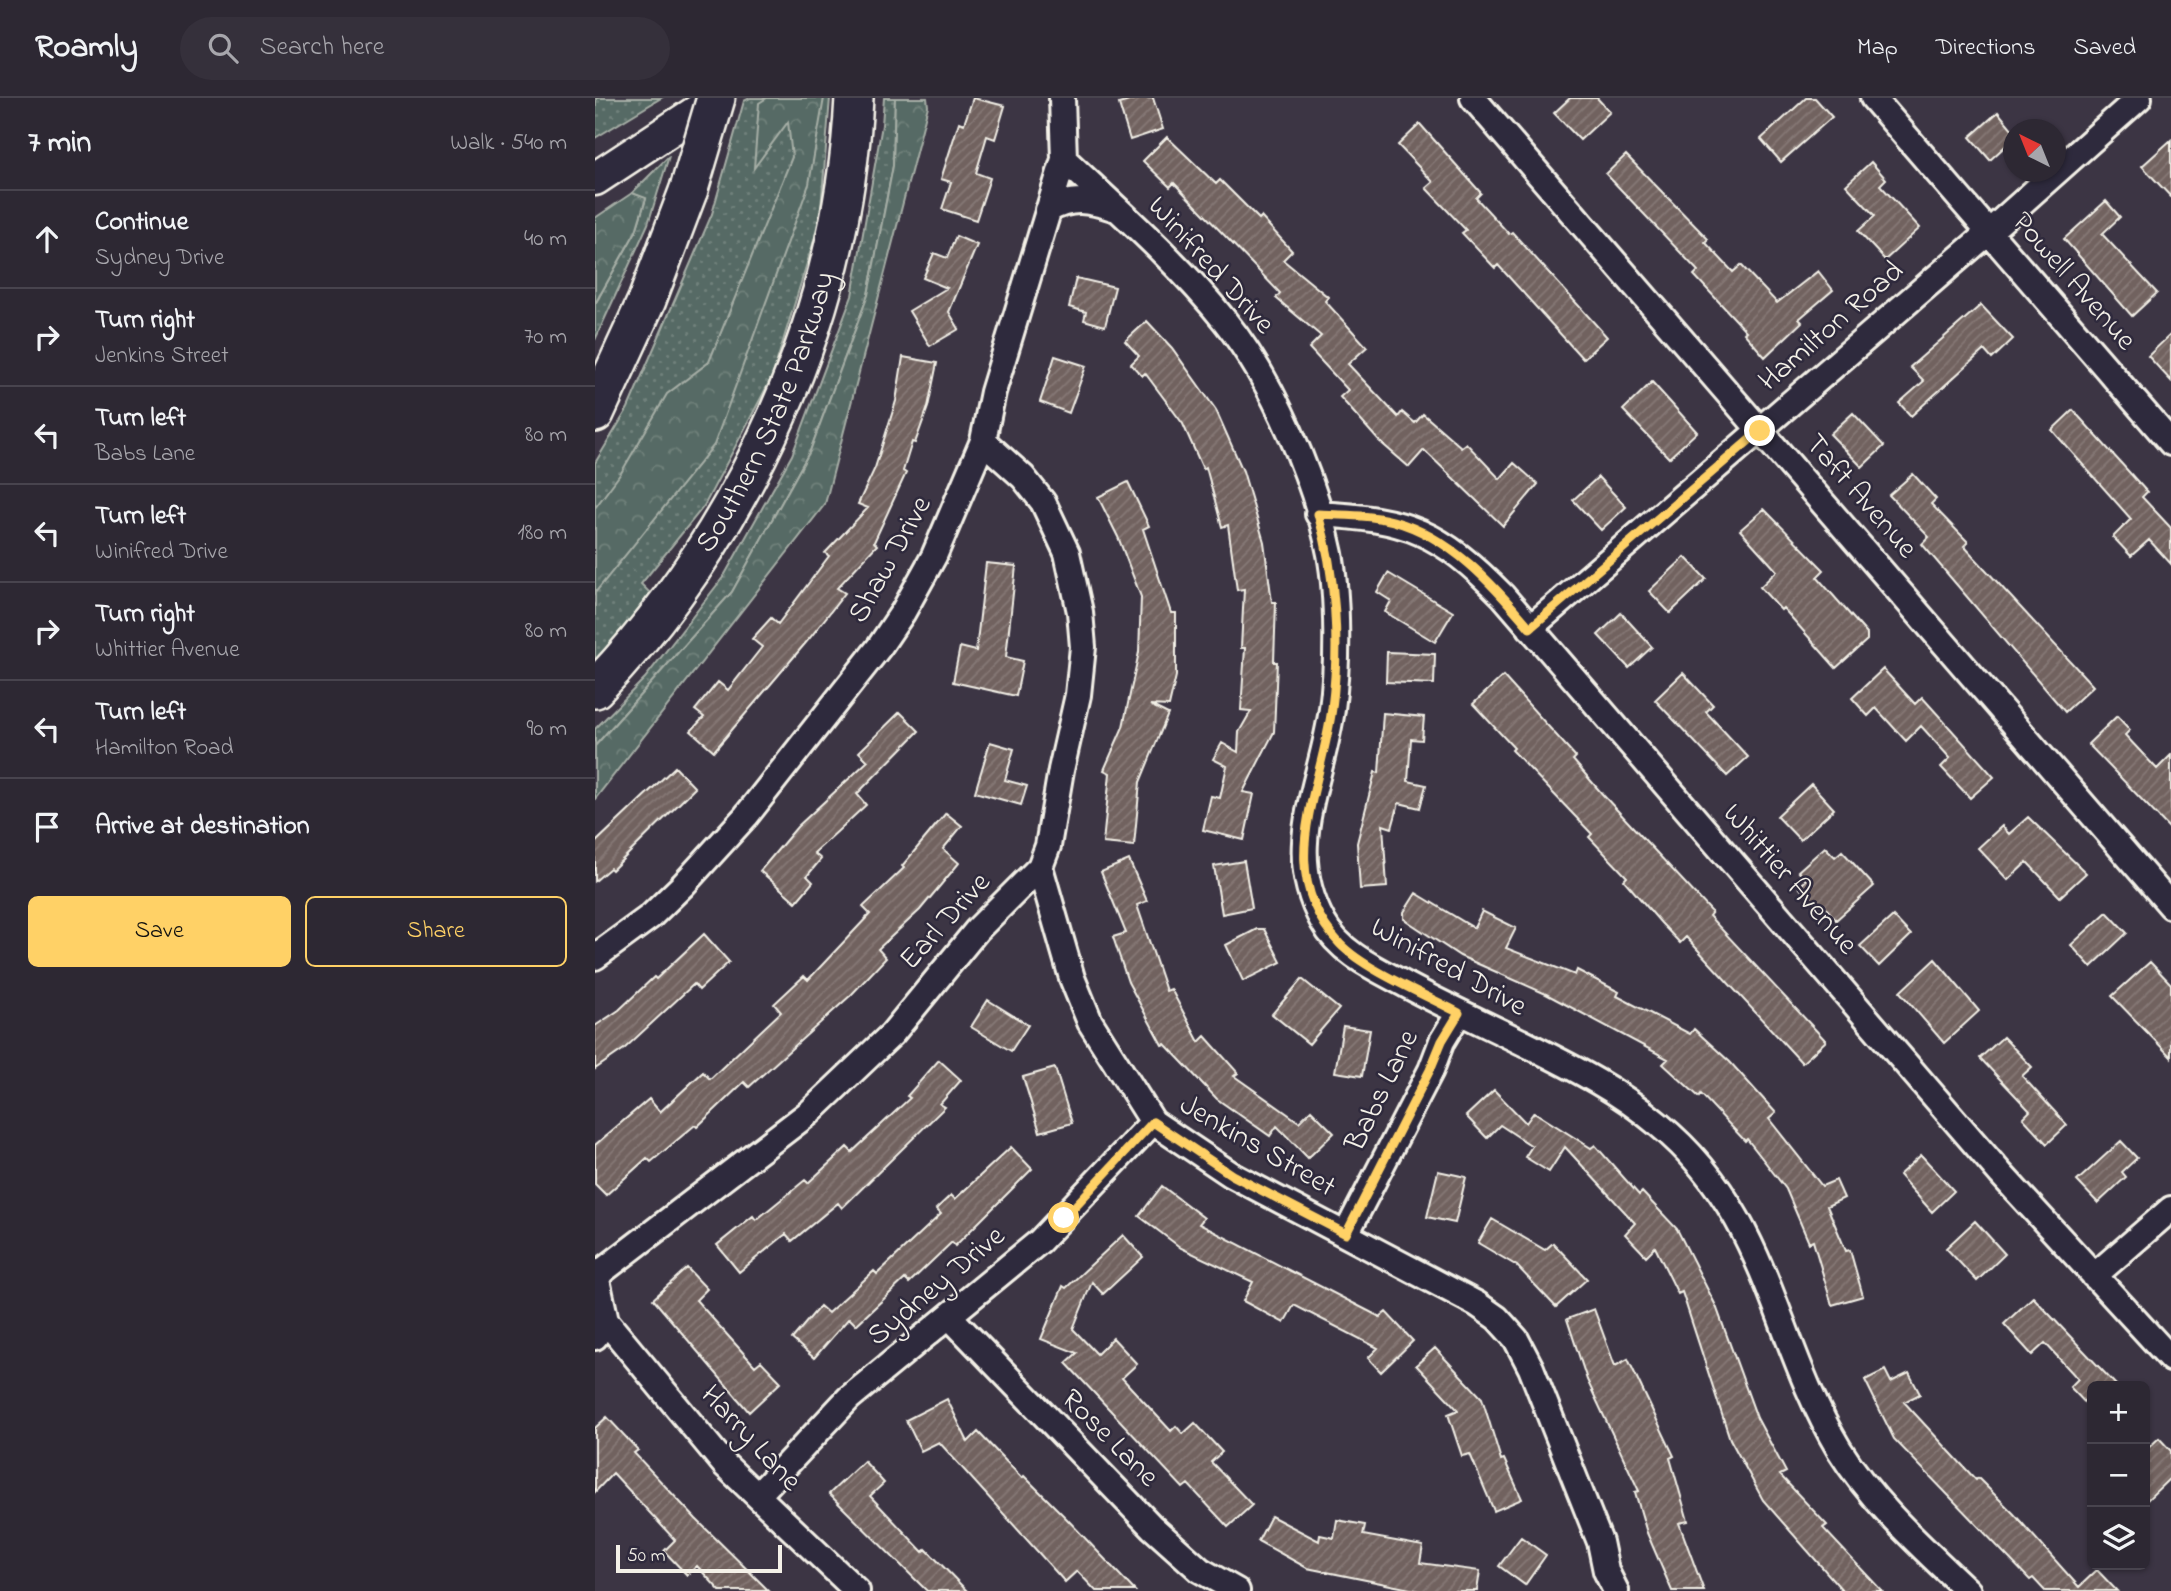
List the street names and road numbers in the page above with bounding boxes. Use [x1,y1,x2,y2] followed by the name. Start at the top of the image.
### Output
[1136,187,1285,345] street label: Winifred Drive
[2000,203,2146,362] street label: Powell Avenue
[1749,251,1915,403] street label: Hamilton Road
[686,267,848,562] street label: Southern State Parkway
[1793,425,1927,570] street label: Taft Avenue
[838,488,944,632] street label: Shaw Drive
[1711,794,1868,966] street label: Whittier Avenue
[890,863,1002,981] street label: Earl Drive
[1362,907,1535,1029] street label: Winifred Drive
[1334,1022,1432,1160] street label: Babs Lane
[1170,1084,1344,1210] street label: Jenkins Street
[858,1216,1016,1358] street label: Sydney Drive
[689,1376,811,1503] street label: Harry Lane
[1050,1380,1169,1499] street label: Rose Lane

